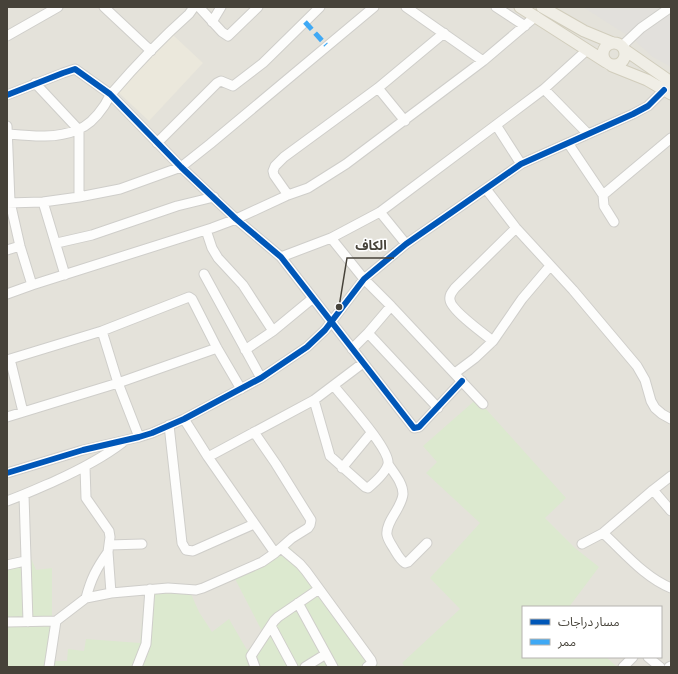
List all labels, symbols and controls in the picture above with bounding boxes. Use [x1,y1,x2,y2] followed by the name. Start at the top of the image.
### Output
[347,233,394,258] callout: الكاف
[355,238,387,254] text: الكاف
[522,606,662,658] legend
[558,615,619,630] text: مسار دراجات
[557,635,576,650] text: ممر

